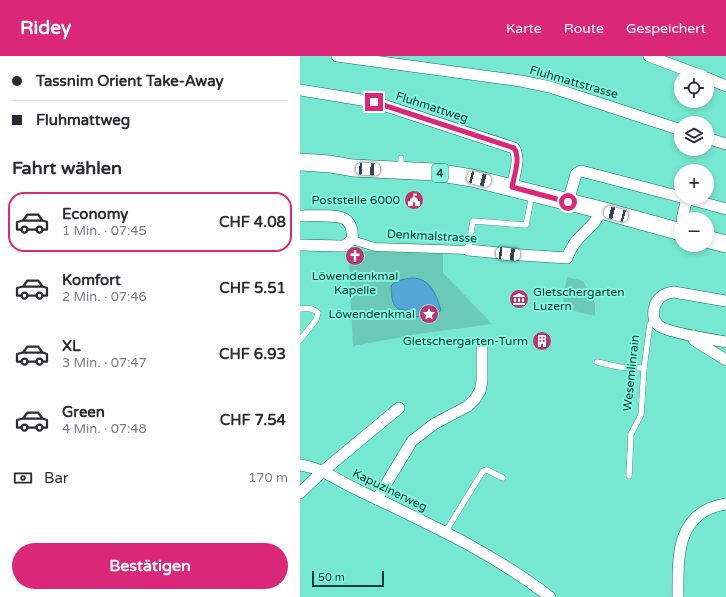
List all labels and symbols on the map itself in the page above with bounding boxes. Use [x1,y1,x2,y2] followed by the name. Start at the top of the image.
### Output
[528,63,620,101] street label: Fluhmattstrasse
[394,89,470,125] street label: Fluhmattweg
[365,93,383,111] route end
[356,162,380,176] car
[432,164,448,182] road number: 4
[466,170,492,188] car
[403,189,425,211] public building icon: Poststelle 6000
[311,193,400,207] place label: Poststelle 6000
[559,193,577,211] route start
[603,205,629,223] car
[387,227,478,245] street label: Denkmalstrasse
[344,245,366,267] church icon: Löwendenkmal Kapelle
[495,247,521,261] car
[312,269,398,297] place label: Löwendenkmal Kapelle
[533,285,625,313] place label: Gletschergarten Luzern
[508,288,530,310] museum icon: Gletschergarten Luzern
[418,303,440,325] place icon: Löwendenkmal
[328,307,415,321] place label: Löwendenkmal
[531,330,553,352] building icon: Gletschergarten-Turm
[403,334,528,348] place label: Gletschergarten-Turm
[620,334,642,412] street label: Wesemlinrain
[350,466,430,514] street label: Kapuzinerweg
[312,569,384,588] scale bar

